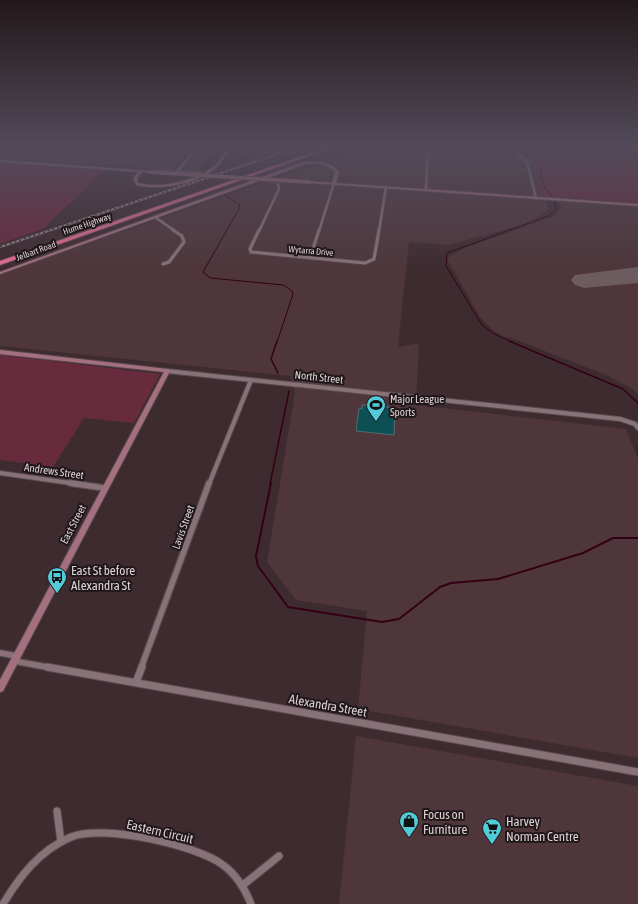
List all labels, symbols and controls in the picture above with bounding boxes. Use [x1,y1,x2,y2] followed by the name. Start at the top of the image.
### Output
[62,211,113,237] street label: Hume Highway
[15,239,57,263] street label: Jelbart Road
[288,244,334,258] street label: Wytarra Drive
[294,368,344,386] street label: North Street
[390,393,444,418] place label: Major League Sports
[365,394,387,422] sports icon: Major League Sports
[23,461,85,481] street label: Andrews Street
[58,502,88,546] street label: East Street
[170,503,196,551] street label: Lavis Street
[71,563,135,593] place label: East St before Alexandra St
[46,566,68,594] bus stop icon: East St before Alexandra St
[288,691,368,720] street label: Alexandra Street
[423,807,467,837] place label: Focus on Furniture
[398,810,420,838] shop icon: Focus on Furniture
[506,814,579,844] place label: Harvey Norman Centre
[125,817,195,847] street label: Eastern Circuit
[481,817,503,845] supermarket icon: Harvey Norman Centre

